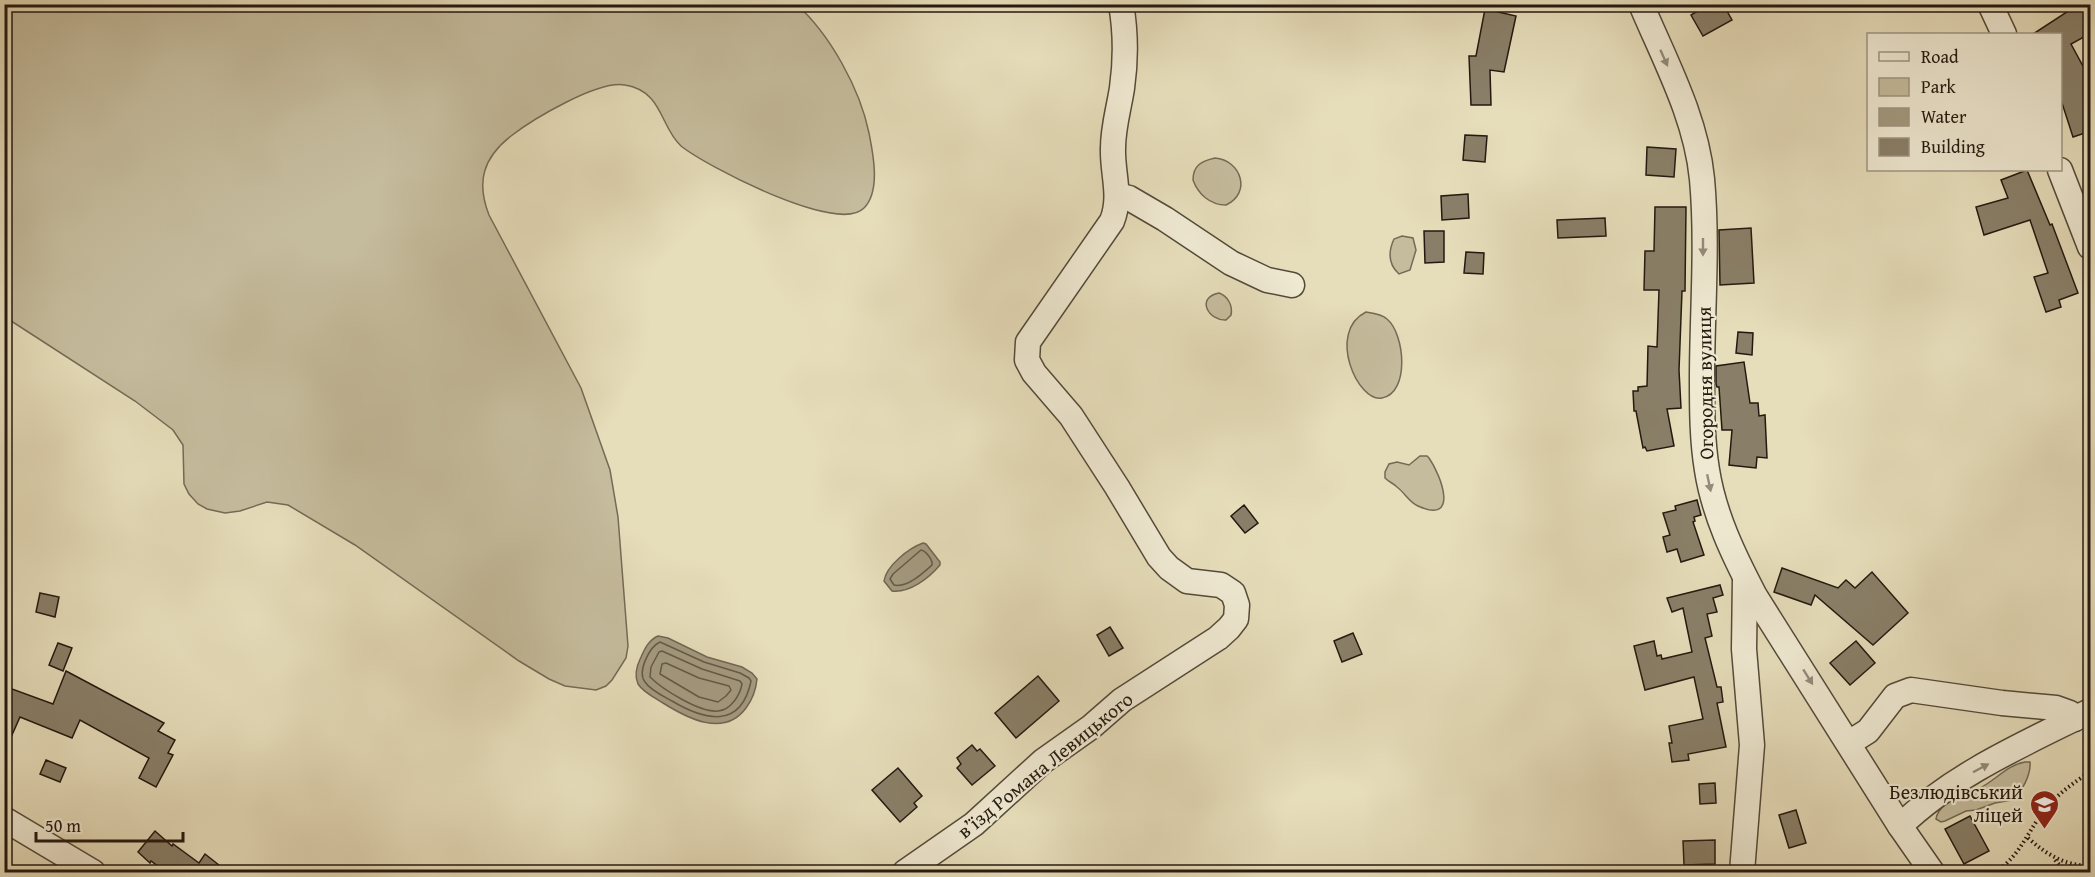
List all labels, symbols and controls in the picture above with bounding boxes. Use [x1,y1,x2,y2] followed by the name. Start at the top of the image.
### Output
[1867,33,2062,171] legend
[1921,43,1959,70] text: Road
[1659,50,1669,68] one-way arrow
[1921,73,1957,100] text: Park
[1921,103,1967,130] text: Water
[1921,133,1985,160] text: Building
[1699,237,1708,256] one-way arrow
[1689,306,1720,460] street label: Огородня вулиця
[1705,474,1715,493] one-way arrow
[1802,669,1813,685] one-way arrow
[951,685,1139,845] street label: в’їзд Романа Левицького
[1972,763,1990,773] one-way arrow
[1889,777,2023,829] place label: Безлюдівський ліцей
[2028,788,2060,830] school or university icon: Безлюдівський ліцей
[36,805,183,843] scale bar
[45,812,81,839] text: 50 m

